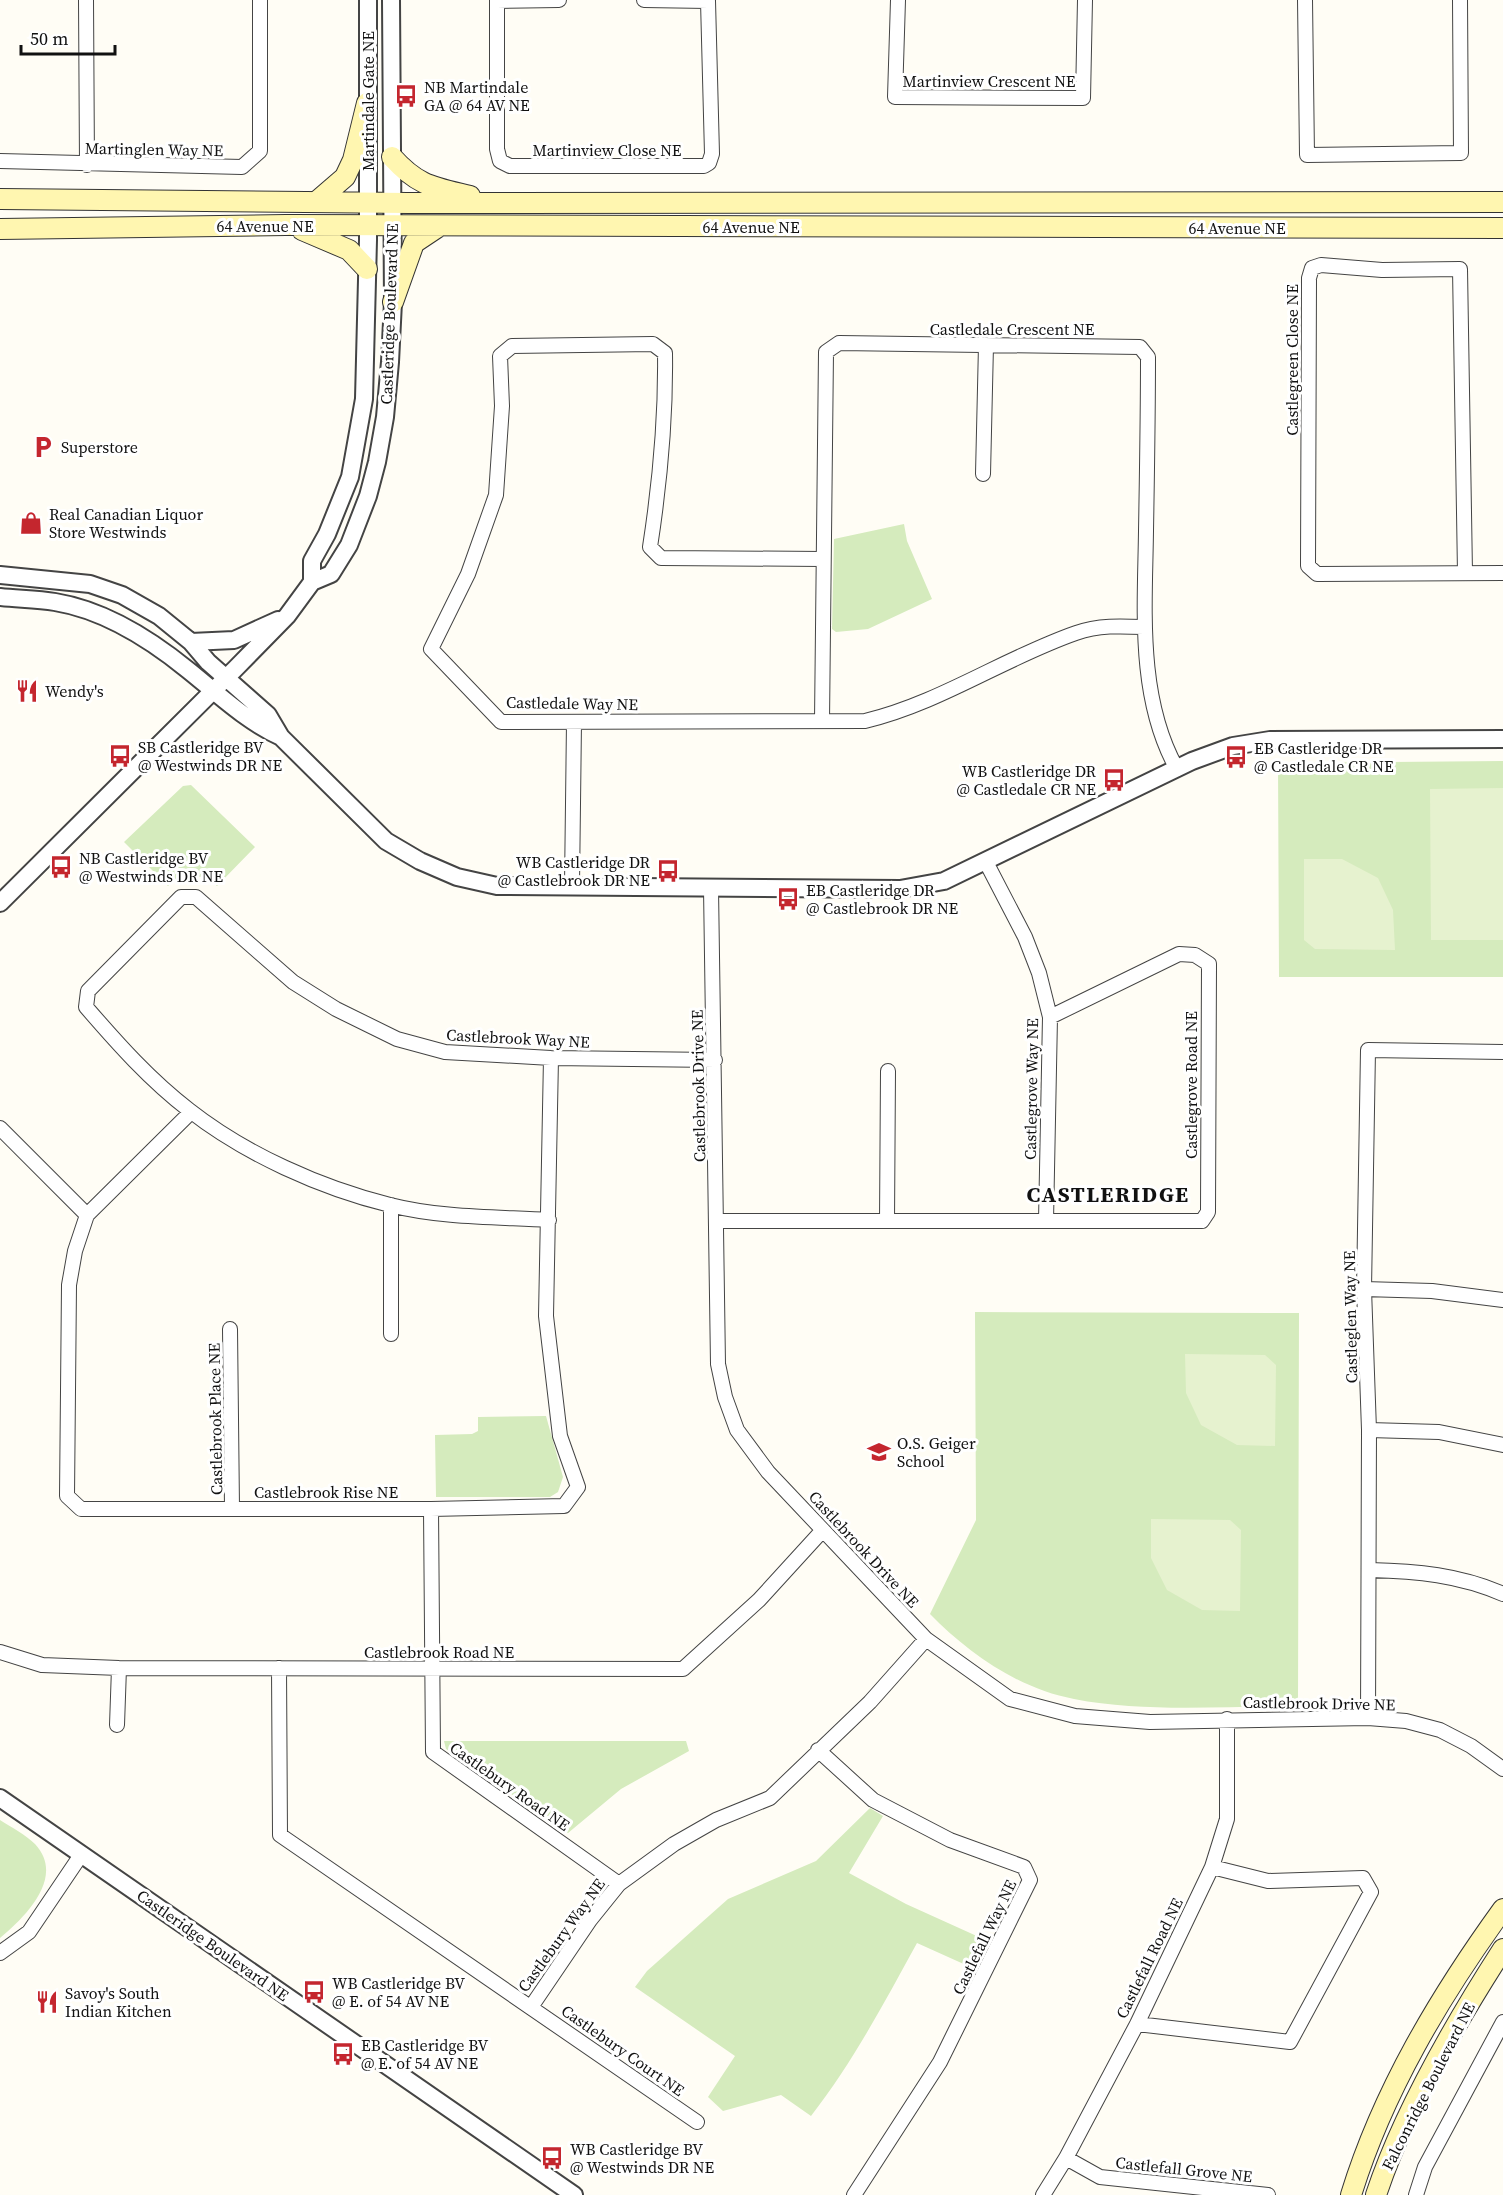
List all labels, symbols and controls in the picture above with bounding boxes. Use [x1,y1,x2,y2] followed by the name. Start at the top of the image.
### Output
[21,18,116,56] scale bar
[30,26,68,51] text: 50 m
[357,31,379,171] street label: Martindale Gate NE
[903,70,1076,92] street label: Martinview Crescent NE
[424,76,530,116] place label: NB Martindale GA @ 64 AV NE
[393,83,419,109] bus stop icon: NB Martindale GA @ 64 AV NE
[85,137,224,161] street label: Martinglen Way NE
[533,139,682,161] street label: Martinview Close NE
[216,215,314,237] street label: 64 Avenue NE
[702,216,800,238] street label: 64 Avenue NE
[1188,217,1286,239] street label: 64 Avenue NE
[375,223,403,405] street label: Castleridge Boulevard NE
[1281,284,1303,436] street label: Castlegreen Close NE
[930,318,1095,340] street label: Castledale Crescent NE
[30,434,56,460] parking icon: Superstore
[61,436,138,458] place label: Superstore
[49,503,203,543] place label: Real Canadian Liquor Store Westwinds
[18,510,44,536] shop icon: Real Canadian Liquor Store Westwinds
[14,678,40,704] restaurant icon: Wendy's
[45,680,104,702] place label: Wendy's
[506,691,639,715] street label: Castledale Way NE
[138,736,282,776] place label: SB Castleridge BV @ Westwinds DR NE
[1254,737,1394,777] place label: EB Castleridge DR @ Castledale CR NE
[107,743,133,769] bus stop icon: SB Castleridge BV @ Westwinds DR NE
[1223,744,1249,770] bus stop icon: EB Castleridge DR @ Castledale CR NE
[956,760,1097,800] place label: WB Castleridge DR @ Castledale CR NE
[1101,767,1127,793] bus stop icon: WB Castleridge DR @ Castledale CR NE
[79,847,223,887] place label: NB Castleridge BV @ Westwinds DR NE
[498,851,651,891] place label: WB Castleridge DR @ Castlebrook DR NE
[48,854,74,880] bus stop icon: NB Castleridge BV @ Westwinds DR NE
[655,858,681,884] bus stop icon: WB Castleridge DR @ Castlebrook DR NE
[806,879,959,919] place label: EB Castleridge DR @ Castlebrook DR NE
[775,886,801,912] bus stop icon: EB Castleridge DR @ Castlebrook DR NE
[686,1009,710,1162] street label: Castlebrook Drive NE
[1180,1011,1202,1159] street label: Castlegrove Road NE
[1019,1018,1043,1160] street label: Castlegrove Way NE
[446,1023,591,1053] street label: Castlebrook Way NE
[1026,1179,1190,1209] district label: CASTLERIDGE
[1338,1250,1362,1384] street label: Castleglen Way NE
[203,1342,227,1495] street label: Castlebrook Place NE
[897,1432,976,1472] place label: O.S. Geiger School
[866,1439,892,1465] school or university icon: O.S. Geiger School
[254,1481,398,1503] street label: Castlebrook Rise NE
[804,1486,924,1612] street label: Castlebrook Drive NE
[364,1641,514,1663] street label: Castlebrook Road NE
[1243,1691,1396,1715] street label: Castlebrook Drive NE
[446,1736,575,1836] street label: Castlebury Road NE
[512,1874,610,1996] street label: Castlebury Way NE
[947,1876,1021,1998] street label: Castlefall Way NE
[133,1884,294,2006] street label: Castleridge Boulevard NE
[1110,1894,1188,2022] street label: Castlefall Road NE
[332,1972,465,2012] place label: WB Castleridge BV @ E. of 54 AV NE
[301,1979,327,2005] bus stop icon: WB Castleridge BV @ E. of 54 AV NE
[65,1982,172,2022] place label: Savoy's South Indian Kitchen
[34,1989,60,2015] restaurant icon: Savoy's South Indian Kitchen
[1376,1998,1480,2174] street label: Falconridge Boulevard NE
[557,1999,689,2101] street label: Castlebury Court NE
[361,2034,488,2074] place label: EB Castleridge BV @ E. of 54 AV NE
[330,2041,356,2067] bus stop icon: EB Castleridge BV @ E. of 54 AV NE
[570,2138,714,2178] place label: WB Castleridge BV @ Westwinds DR NE
[539,2145,565,2171] bus stop icon: WB Castleridge BV @ Westwinds DR NE
[1115,2151,1254,2187] street label: Castlefall Grove NE

